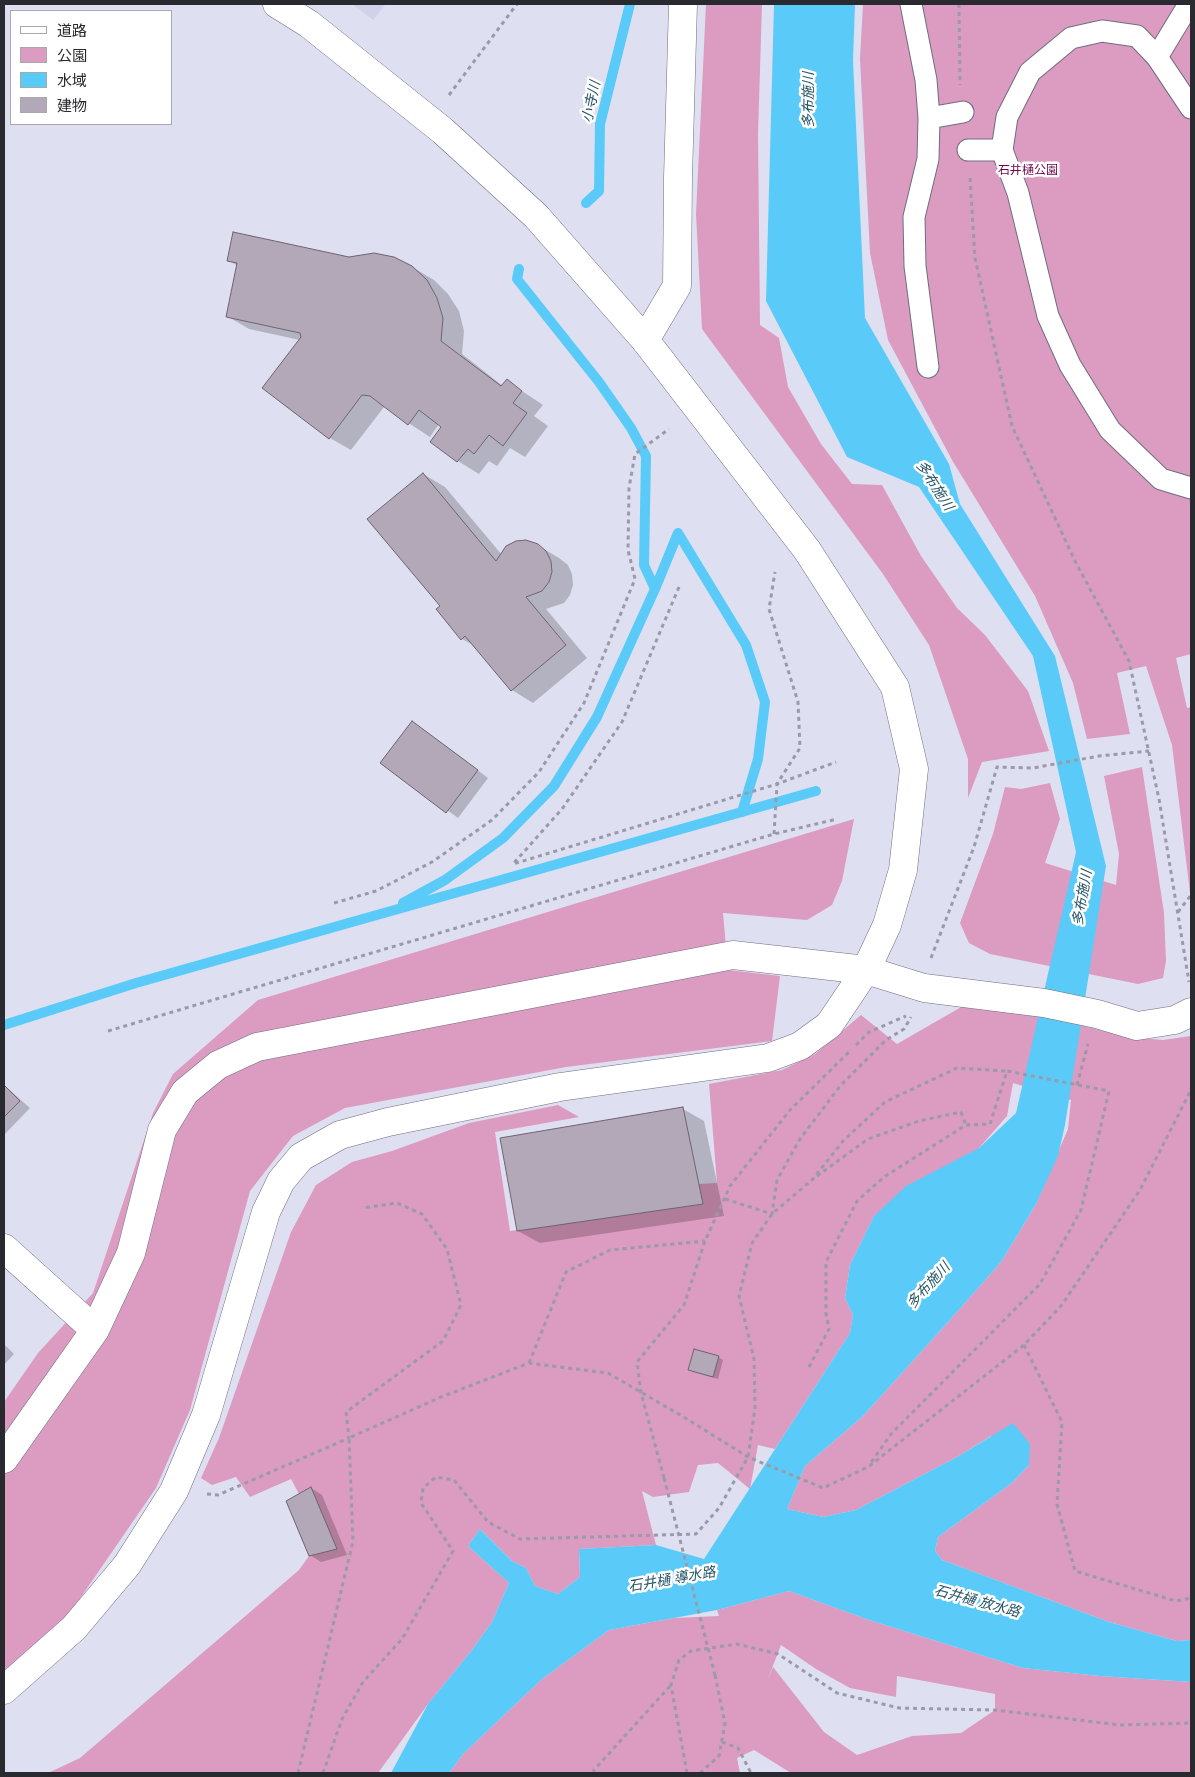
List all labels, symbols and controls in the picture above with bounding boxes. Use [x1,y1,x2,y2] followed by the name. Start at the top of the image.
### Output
[10,10,172,125] legend
[57,21,87,41] text: 道路
[57,46,87,66] text: 公園
[57,71,87,91] text: 水域
[801,72,817,128] water label: 多布施川
[579,80,605,124] water label: 小寺川
[57,96,87,116] text: 建物
[998,164,1058,178] park label: 石井樋公園
[912,458,956,514] water label: 多布施川
[1070,869,1096,927] water label: 多布施川
[904,1260,954,1312] water label: 多布施川
[627,1564,717,1596] water label: 石井樋 導水路
[932,1583,1022,1621] water label: 石井樋 放水路

